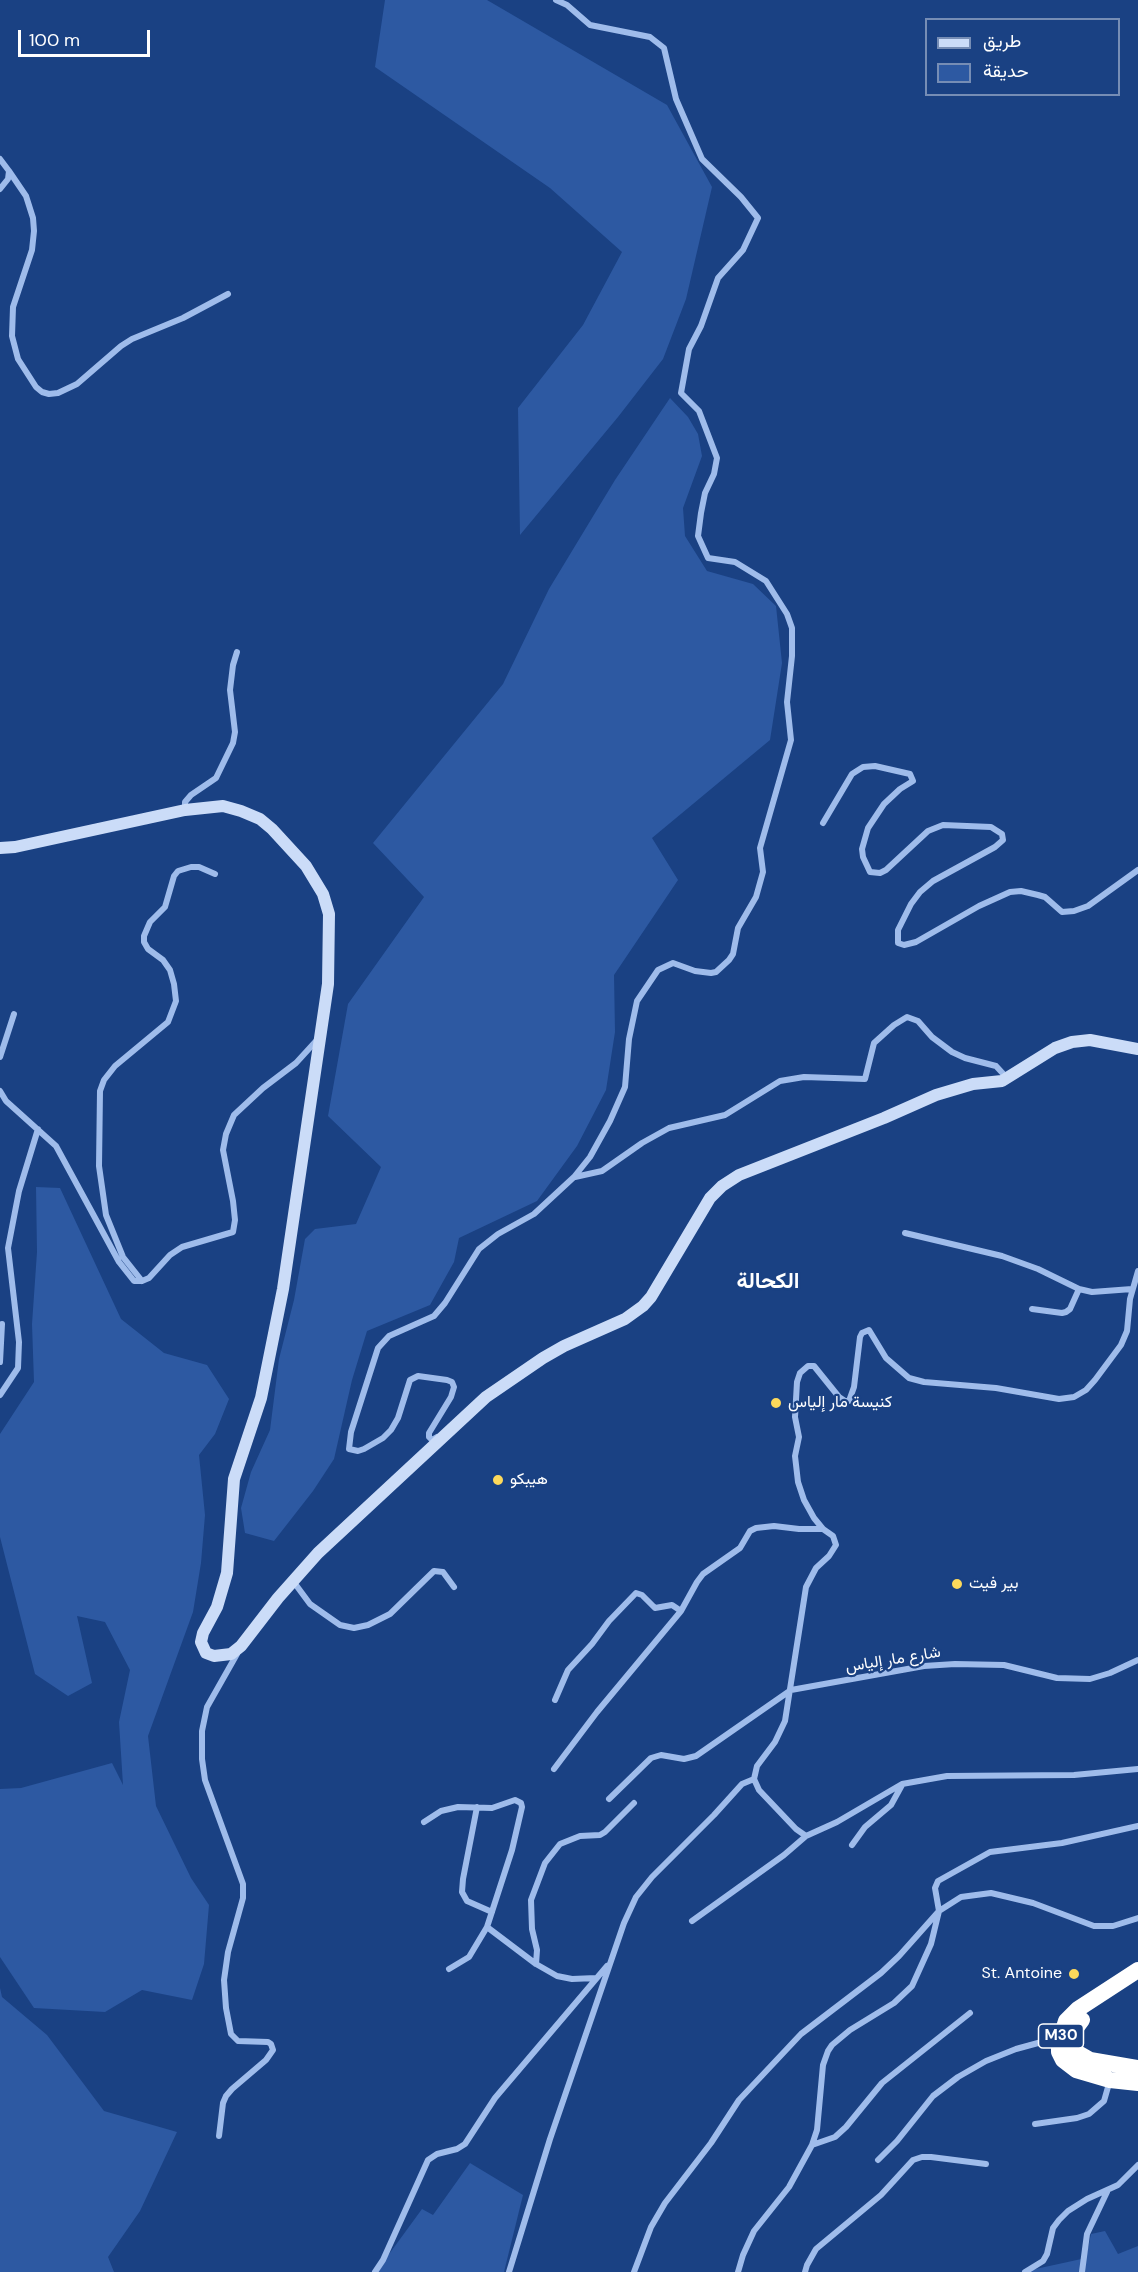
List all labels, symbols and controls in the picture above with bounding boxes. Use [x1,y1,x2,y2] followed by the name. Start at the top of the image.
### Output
[21,18,153,56] scale bar
[925,18,1120,96] legend
[29,28,80,52] text: 100 m
[983,29,1021,53] text: طريق
[983,59,1029,83] text: حديقة
[737,1269,799,1295] district label: الكحالة
[788,1393,892,1413] place label: كنيسة مار إلياس
[769,1396,783,1410] marker: كنيسة مار إلياس
[510,1470,548,1490] place label: هيبكو
[491,1473,505,1487] marker: هيبكو
[969,1574,1018,1594] place label: بير فيت
[950,1577,964,1591] marker: بير فيت
[844,1643,942,1677] street label: شارع مار إلياس
[982,1964,1062,1984] place label: St. Antoine
[1067,1967,1081,1981] marker: St. Antoine
[1038,2024,1084,2048] road number: M30

